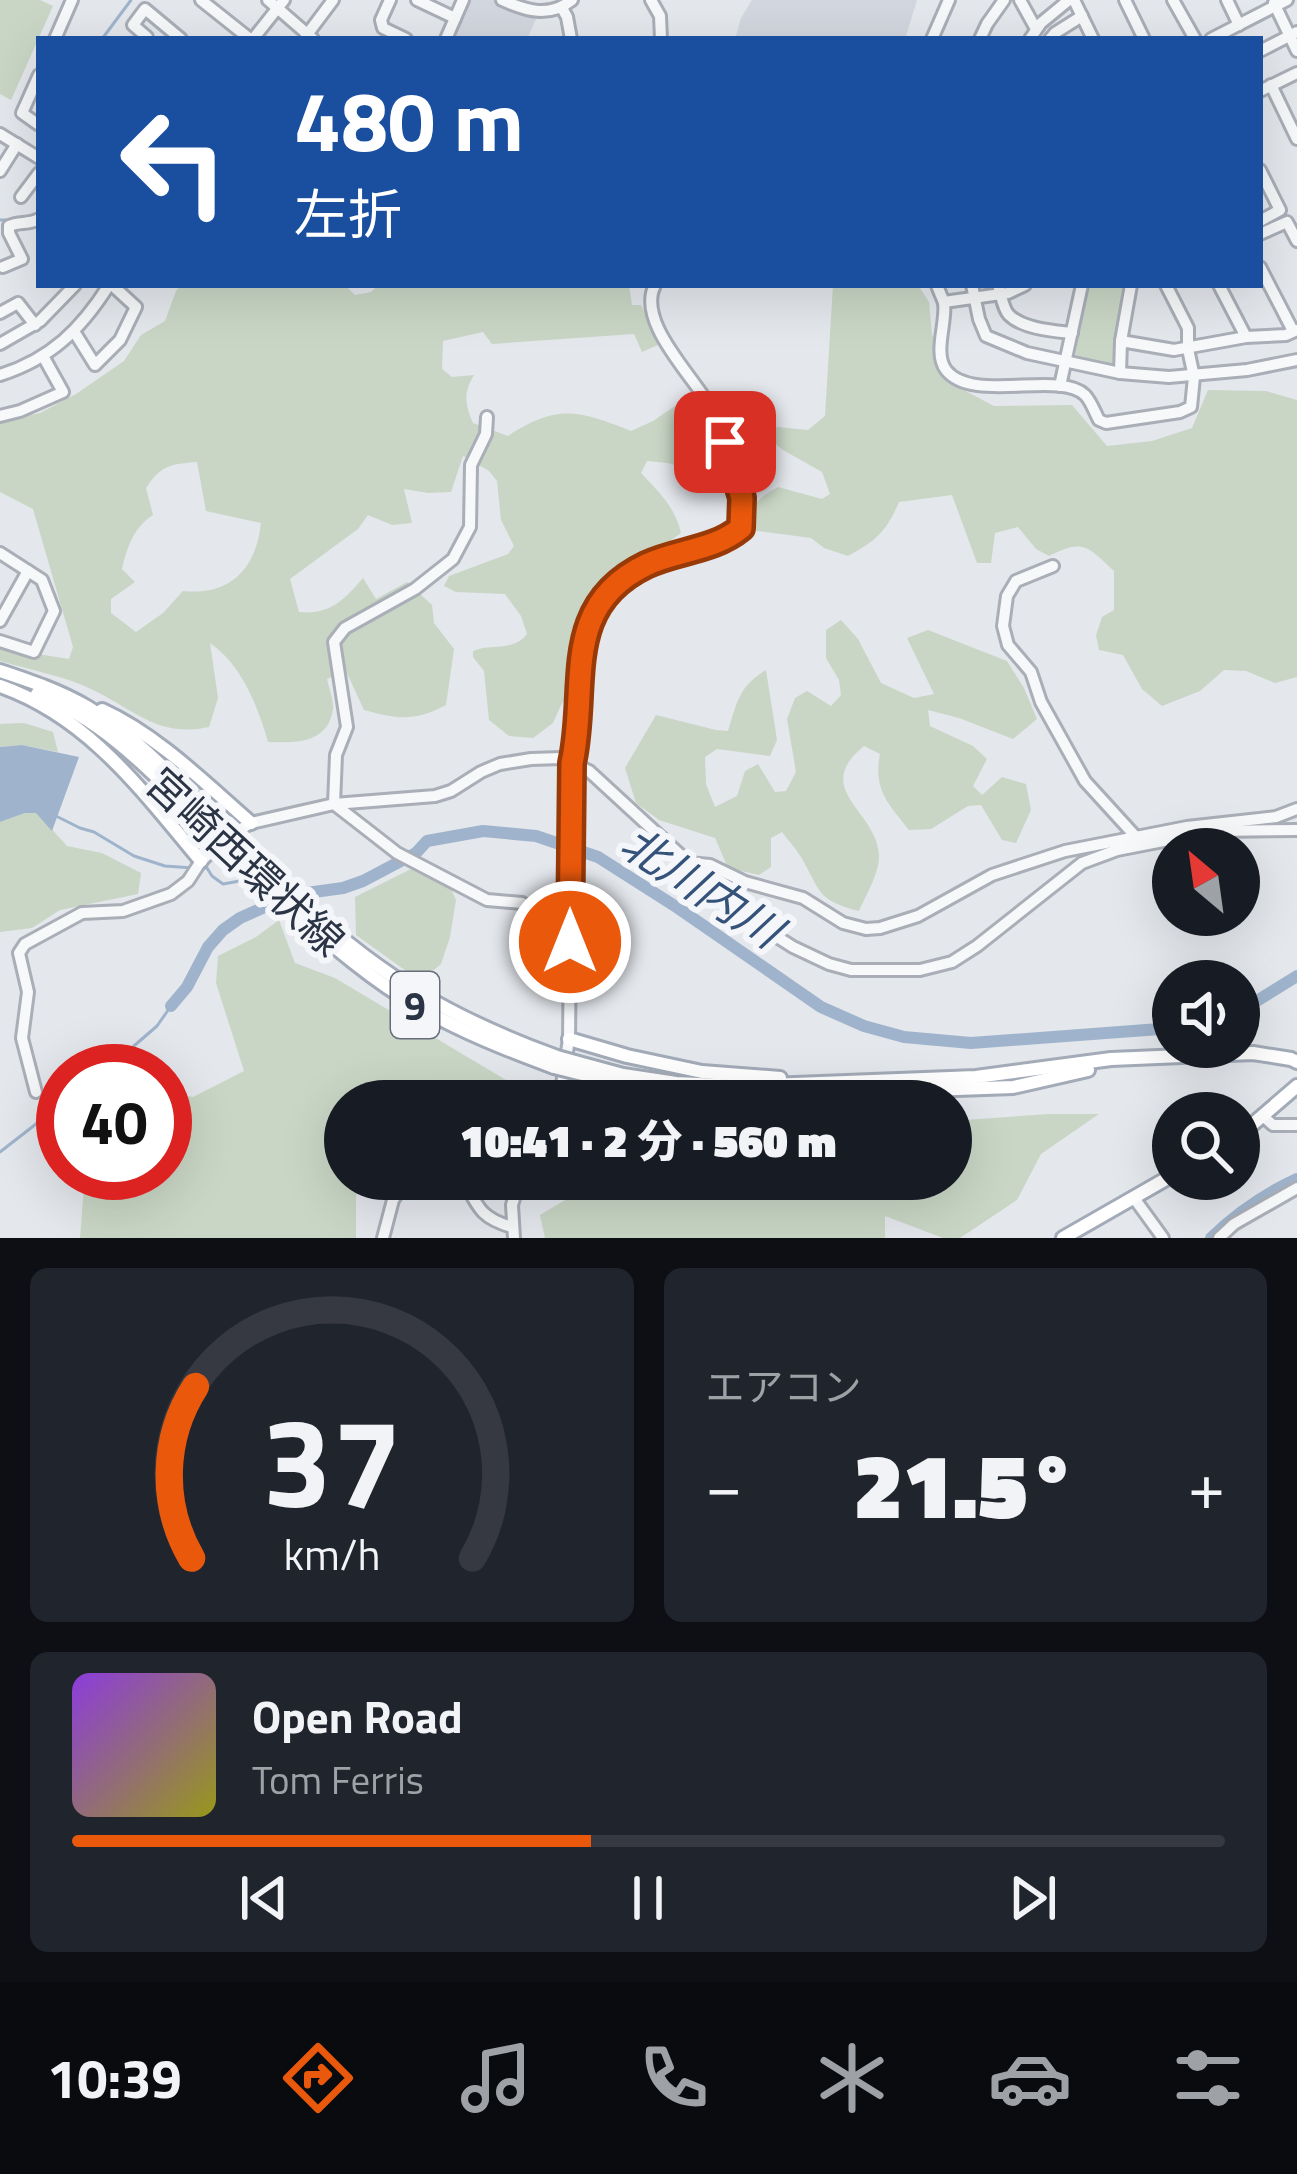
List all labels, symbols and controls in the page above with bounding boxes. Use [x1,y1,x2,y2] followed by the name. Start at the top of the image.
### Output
[294,56,524,184] text: 480 m
[96,84,252,240] icon: left
[294,173,402,255] text: 左折
[674,391,776,493] pin
[692,409,758,475] icon: arrive
[132,752,360,970] street label: 宮崎西環状線
[608,808,799,966] water label: 北川内川
[1152,828,1260,936] north arrow
[1152,828,1260,1200] map controls
[507,879,633,1005] position arrow
[1152,960,1260,1068] button: sound
[391,972,439,1038] road number: 9
[36,1044,192,1200] speed limit sign: 40
[1152,1092,1260,1200] button: search
[460,1106,836,1174] text: 10:41 · 2 分 · 560 m
[706,1357,862,1416] text: エアコン
[262,1366,402,1555] text: 37
[854,1416,1077,1553] text: 21.5°
[706,1434,742,1535] text: −
[1188,1434,1225,1535] text: +
[283,1521,380,1587] text: km/h
[252,1682,463,1750] text: Open Road
[252,1750,424,1809] text: Tom Ferris
[231,1865,297,1931] icon: previous
[615,1865,681,1931] icon: pause
[1000,1865,1066,1931] icon: next
[276,2036,360,2120] icon: directions
[454,2036,538,2120] icon: music
[632,2036,716,2120] icon: phone
[810,2036,894,2120] icon: climate
[988,2036,1072,2120] icon: car
[1166,2036,1250,2120] icon: filters
[47,2037,182,2119] text: 10:39

